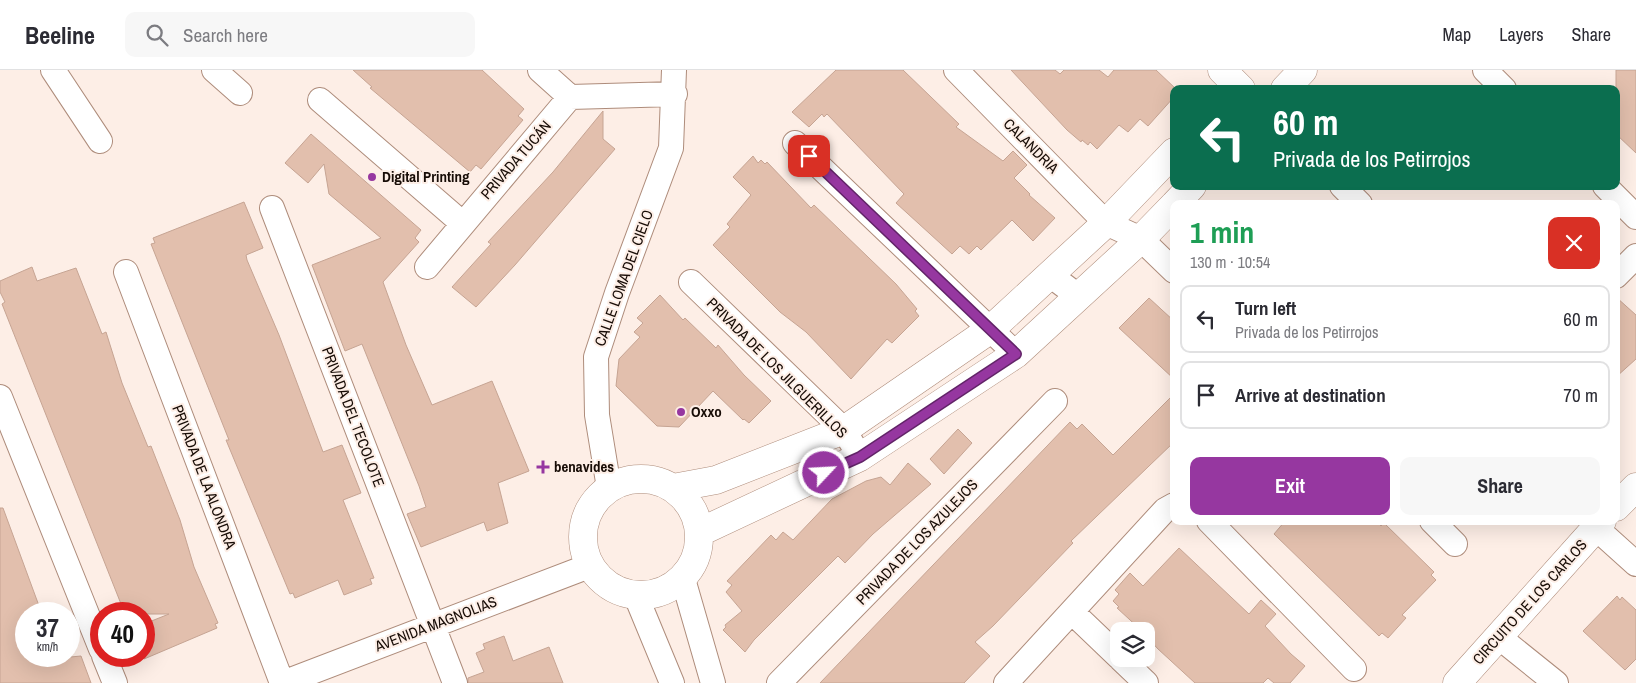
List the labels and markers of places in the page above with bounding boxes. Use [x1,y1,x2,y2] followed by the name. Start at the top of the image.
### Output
[788,135,830,177] pin
[382,166,470,187] place label: Digital Printing
[366,171,378,183] marker: Digital Printing
[691,401,722,422] place label: Oxxo
[675,406,687,418] marker: Oxxo
[554,456,614,477] place label: benavides
[536,460,550,474] marker: benavides

